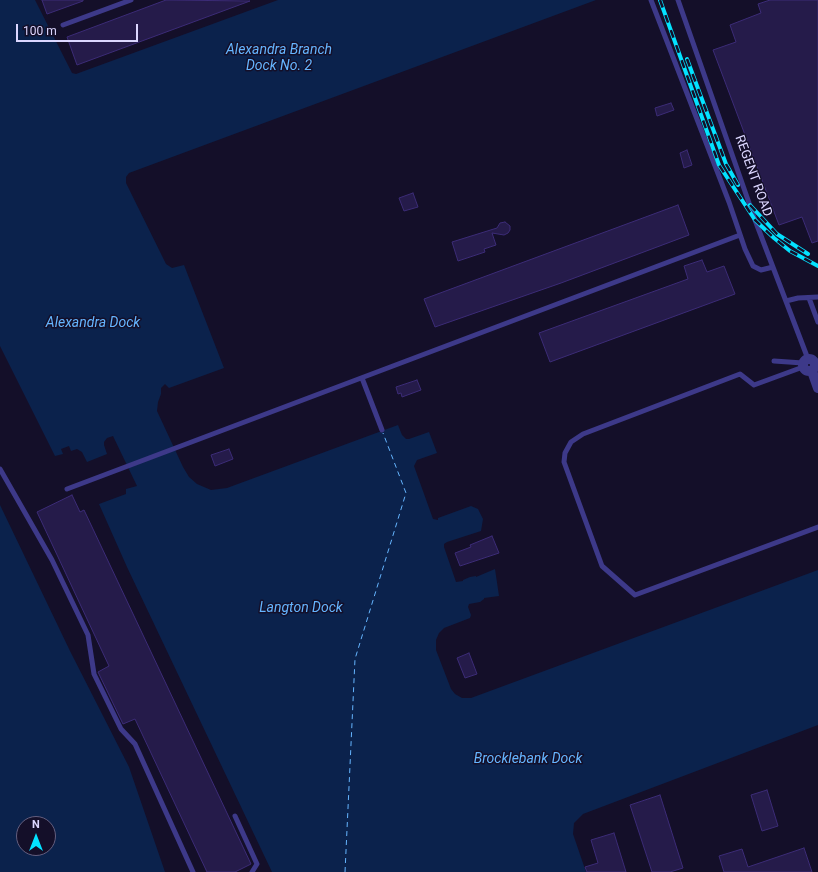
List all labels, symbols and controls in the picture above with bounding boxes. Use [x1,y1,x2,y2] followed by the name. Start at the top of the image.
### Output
[18,16,140,42] scale bar
[23,24,57,38] text: 100 m
[226,42,332,74] water label: Alexandra Branch Dock No. 2
[731,133,775,219] street label: REGENT ROAD
[46,315,140,331] water label: Alexandra Dock
[259,600,343,616] water label: Langton Dock
[474,751,582,767] water label: Brocklebank Dock
[16,816,56,856] north arrow
[32,818,40,831] text: N

